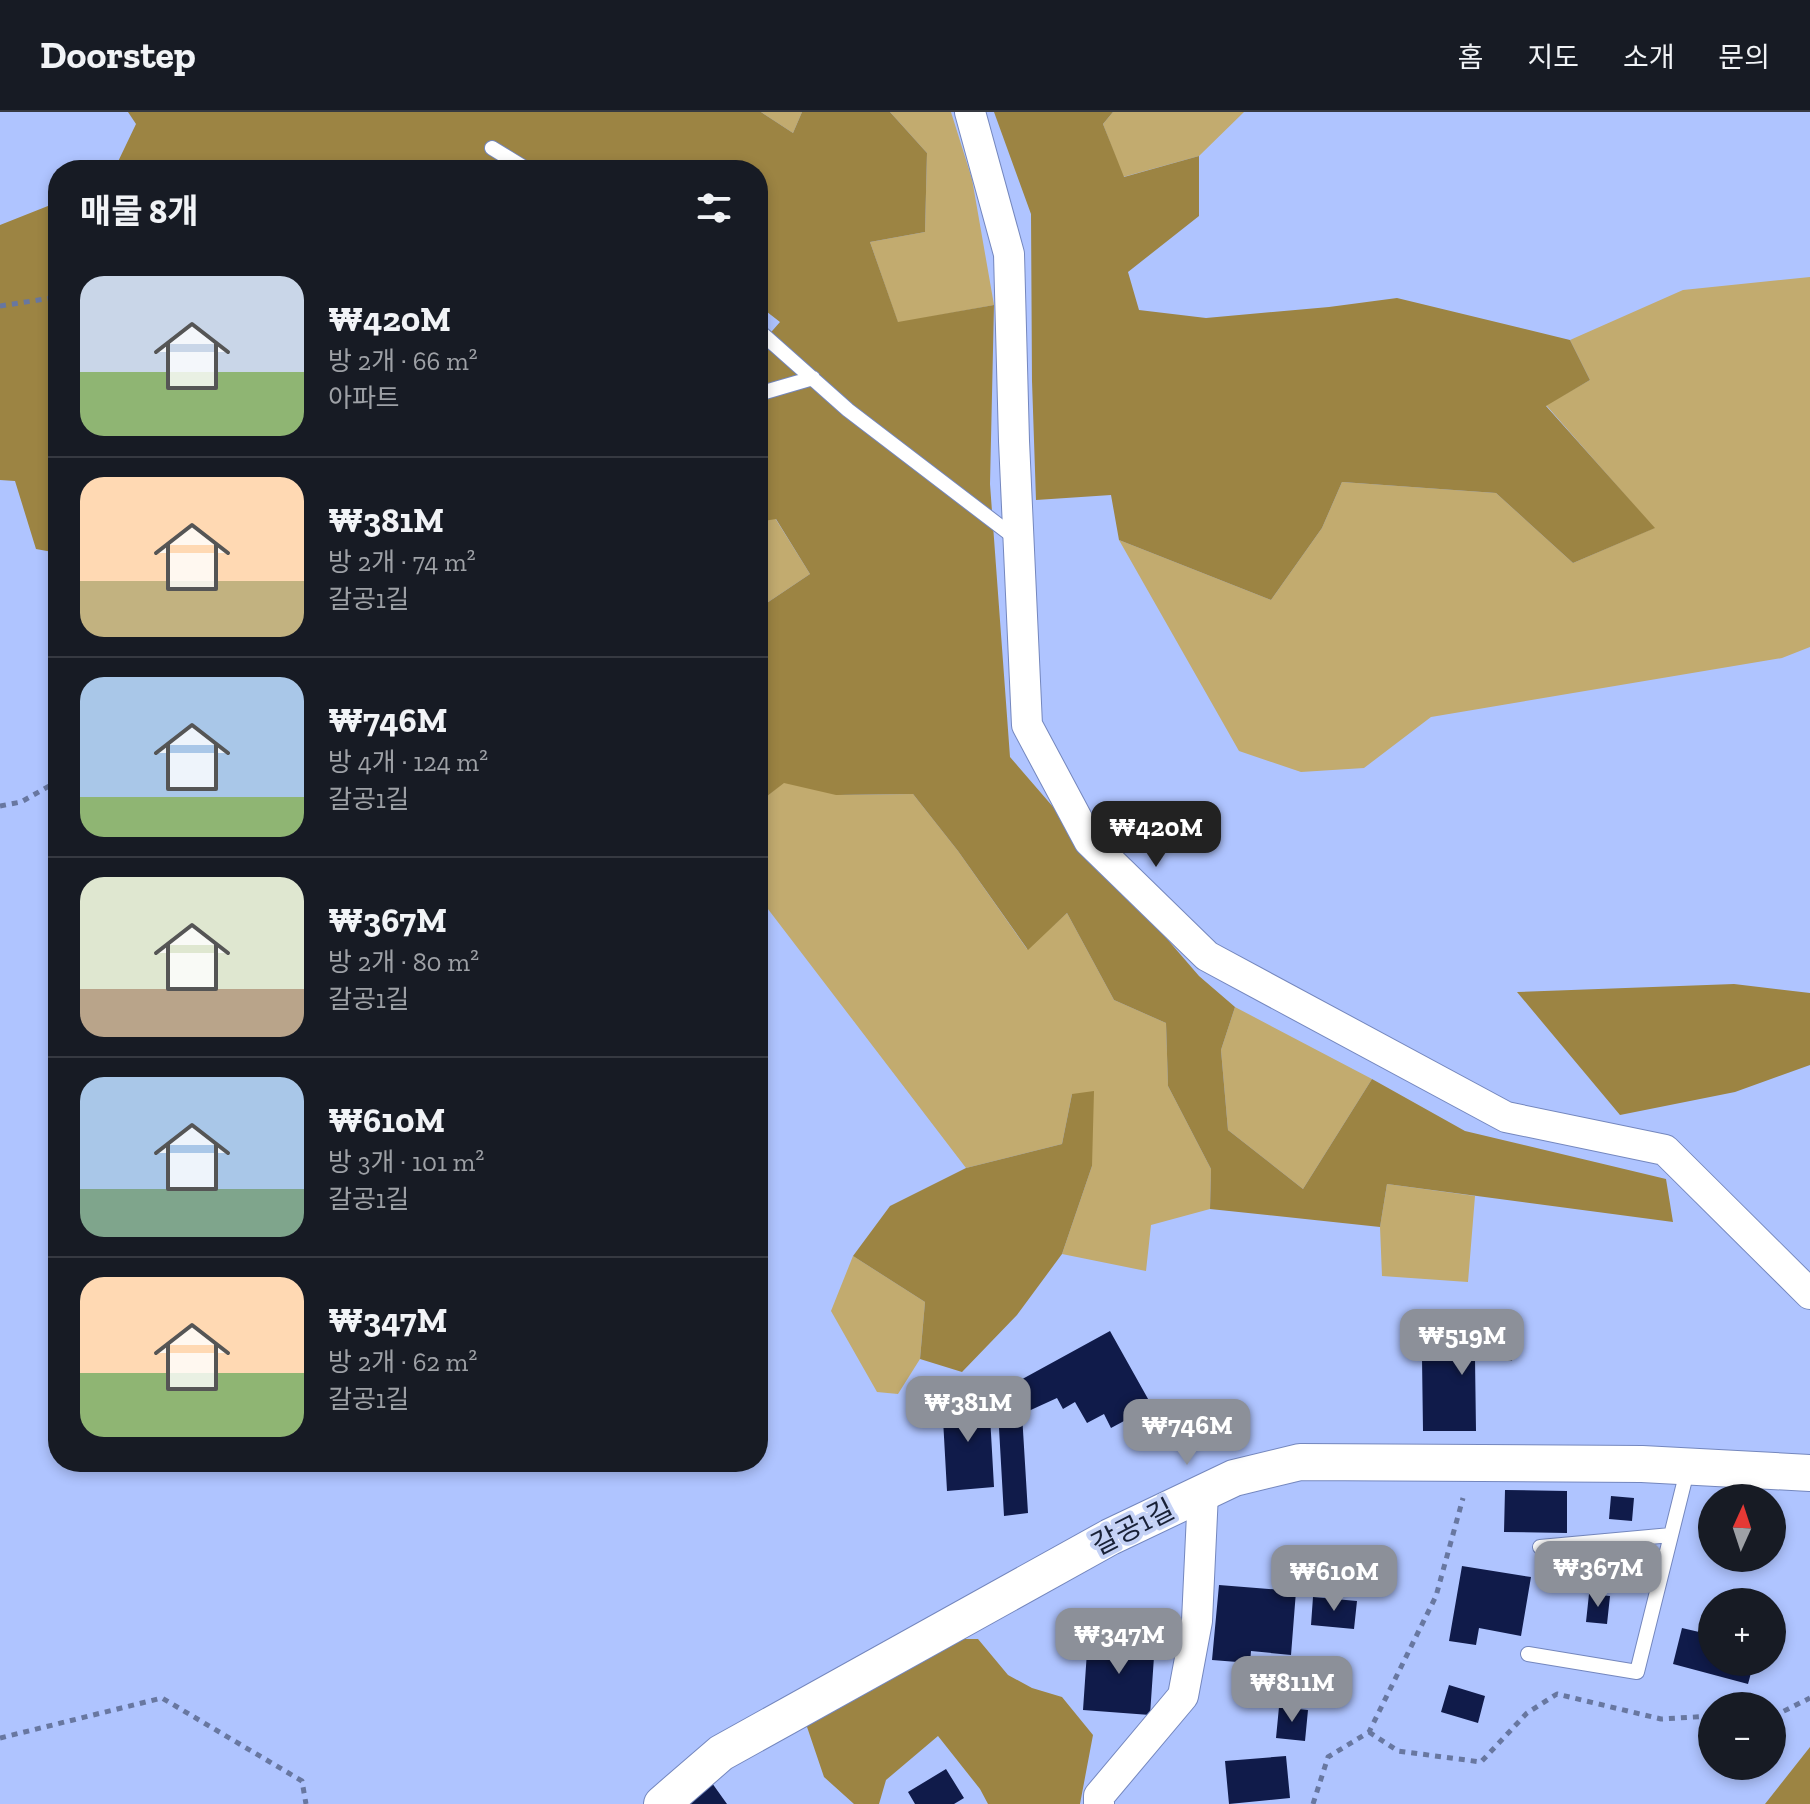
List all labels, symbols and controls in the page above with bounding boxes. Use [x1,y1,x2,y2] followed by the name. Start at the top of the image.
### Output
[40,32,196,78] text: Doorstep
[1458,41,1483,74] text: 홈
[1527,41,1579,74] text: 지도
[1623,41,1674,74] text: 소개
[1718,41,1770,74] text: 문의
[692,186,736,230] icon: filters
[80,191,199,232] text: 매물 8개
[328,299,451,340] text: ₩420M
[144,308,240,404] icon: home
[328,345,478,377] text: 방 2개 · 66 m²
[328,382,400,414] text: 아파트
[328,500,444,541] text: ₩381M
[144,509,240,605] icon: home
[328,546,476,578] text: 방 2개 · 74 m²
[328,583,410,615] text: 갈공1길
[328,700,447,741] text: ₩746M
[144,709,240,805] icon: home
[328,746,488,778] text: 방 4개 · 124 m²
[328,783,410,815] text: 갈공1길
[1100,801,1212,869] pin: ₩420M
[1109,811,1203,843] text: ₩420M
[328,900,447,941] text: ₩367M
[144,909,240,1005] icon: home
[328,946,479,978] text: 방 2개 · 80 m²
[328,983,410,1015] text: 갈공1길
[328,1100,445,1141] text: ₩610M
[144,1109,240,1205] icon: home
[328,1146,484,1178] text: 방 3개 · 101 m²
[328,1183,410,1215] text: 갈공1길
[328,1300,447,1341] text: ₩347M
[144,1309,240,1405] icon: home
[1406,1309,1518,1377] pin: ₩519M
[1418,1319,1506,1351] text: ₩519M
[328,1346,477,1378] text: 방 2개 · 62 m²
[912,1376,1024,1444] pin: ₩381M
[328,1383,410,1415] text: 갈공1길
[924,1386,1012,1418] text: ₩381M
[1131,1399,1243,1467] pin: ₩746M
[1141,1409,1233,1441] text: ₩746M
[1698,1484,1786,1572] north arrow
[1698,1484,1786,1780] map controls
[1086,1492,1180,1562] street label: 갈공1길
[1542,1541,1654,1609] pin: ₩367M
[1278,1545,1390,1613] pin: ₩610M
[1553,1551,1643,1583] text: ₩367M
[1289,1555,1379,1587] text: ₩610M
[1698,1588,1786,1676] button: +
[1063,1608,1175,1676] pin: ₩347M
[1073,1618,1165,1650] text: ₩347M
[1236,1656,1348,1724] pin: ₩811M
[1249,1666,1335,1698] text: ₩811M
[1698,1692,1786,1780] button: −

